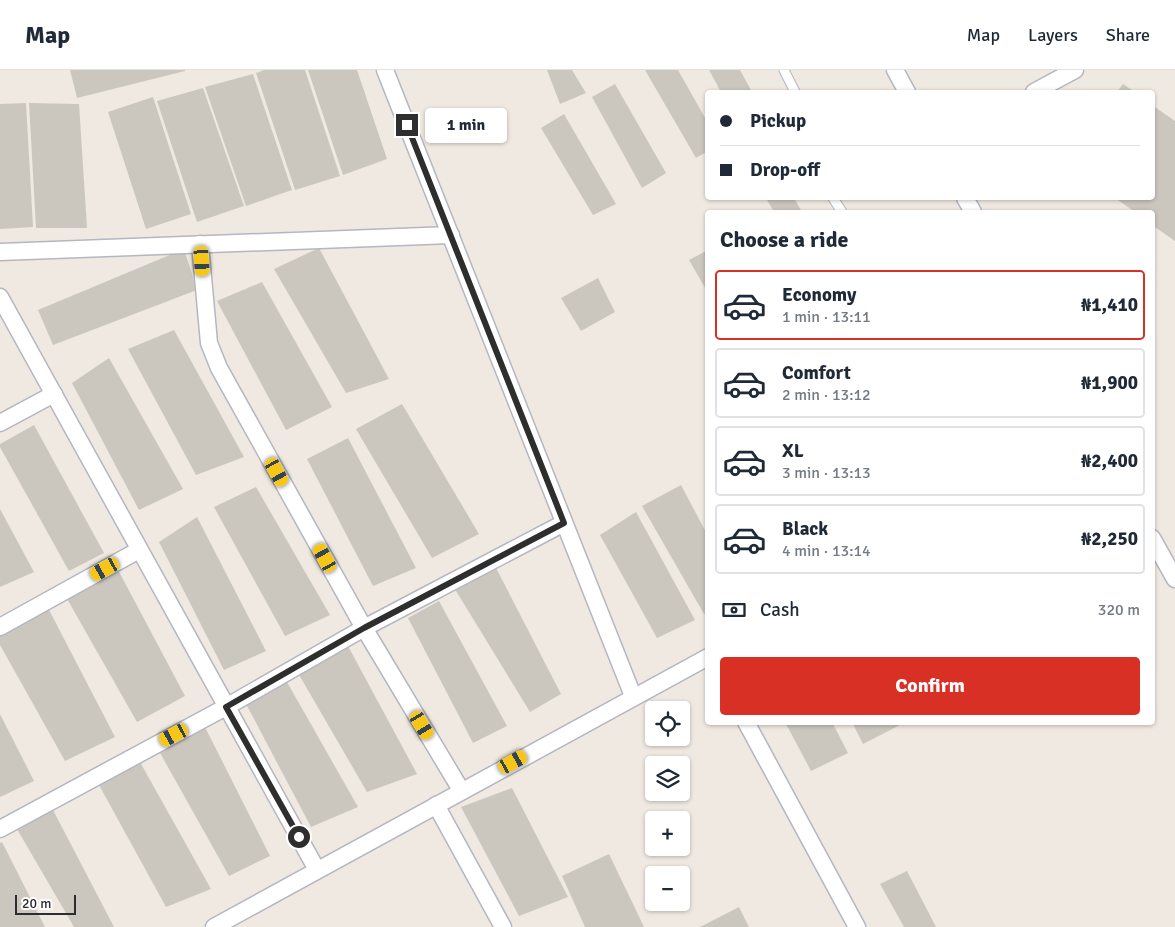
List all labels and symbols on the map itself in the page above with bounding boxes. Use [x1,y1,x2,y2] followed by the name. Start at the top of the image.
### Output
[424,108,507,142] callout: 1 min
[396,114,418,136] route end
[193,246,210,276] car
[263,455,290,489] car
[311,541,338,575] car
[88,555,121,583] car
[407,708,436,742] car
[157,721,190,749] car
[496,748,529,776] car
[288,826,310,848] route start
[15,892,76,915] scale bar

